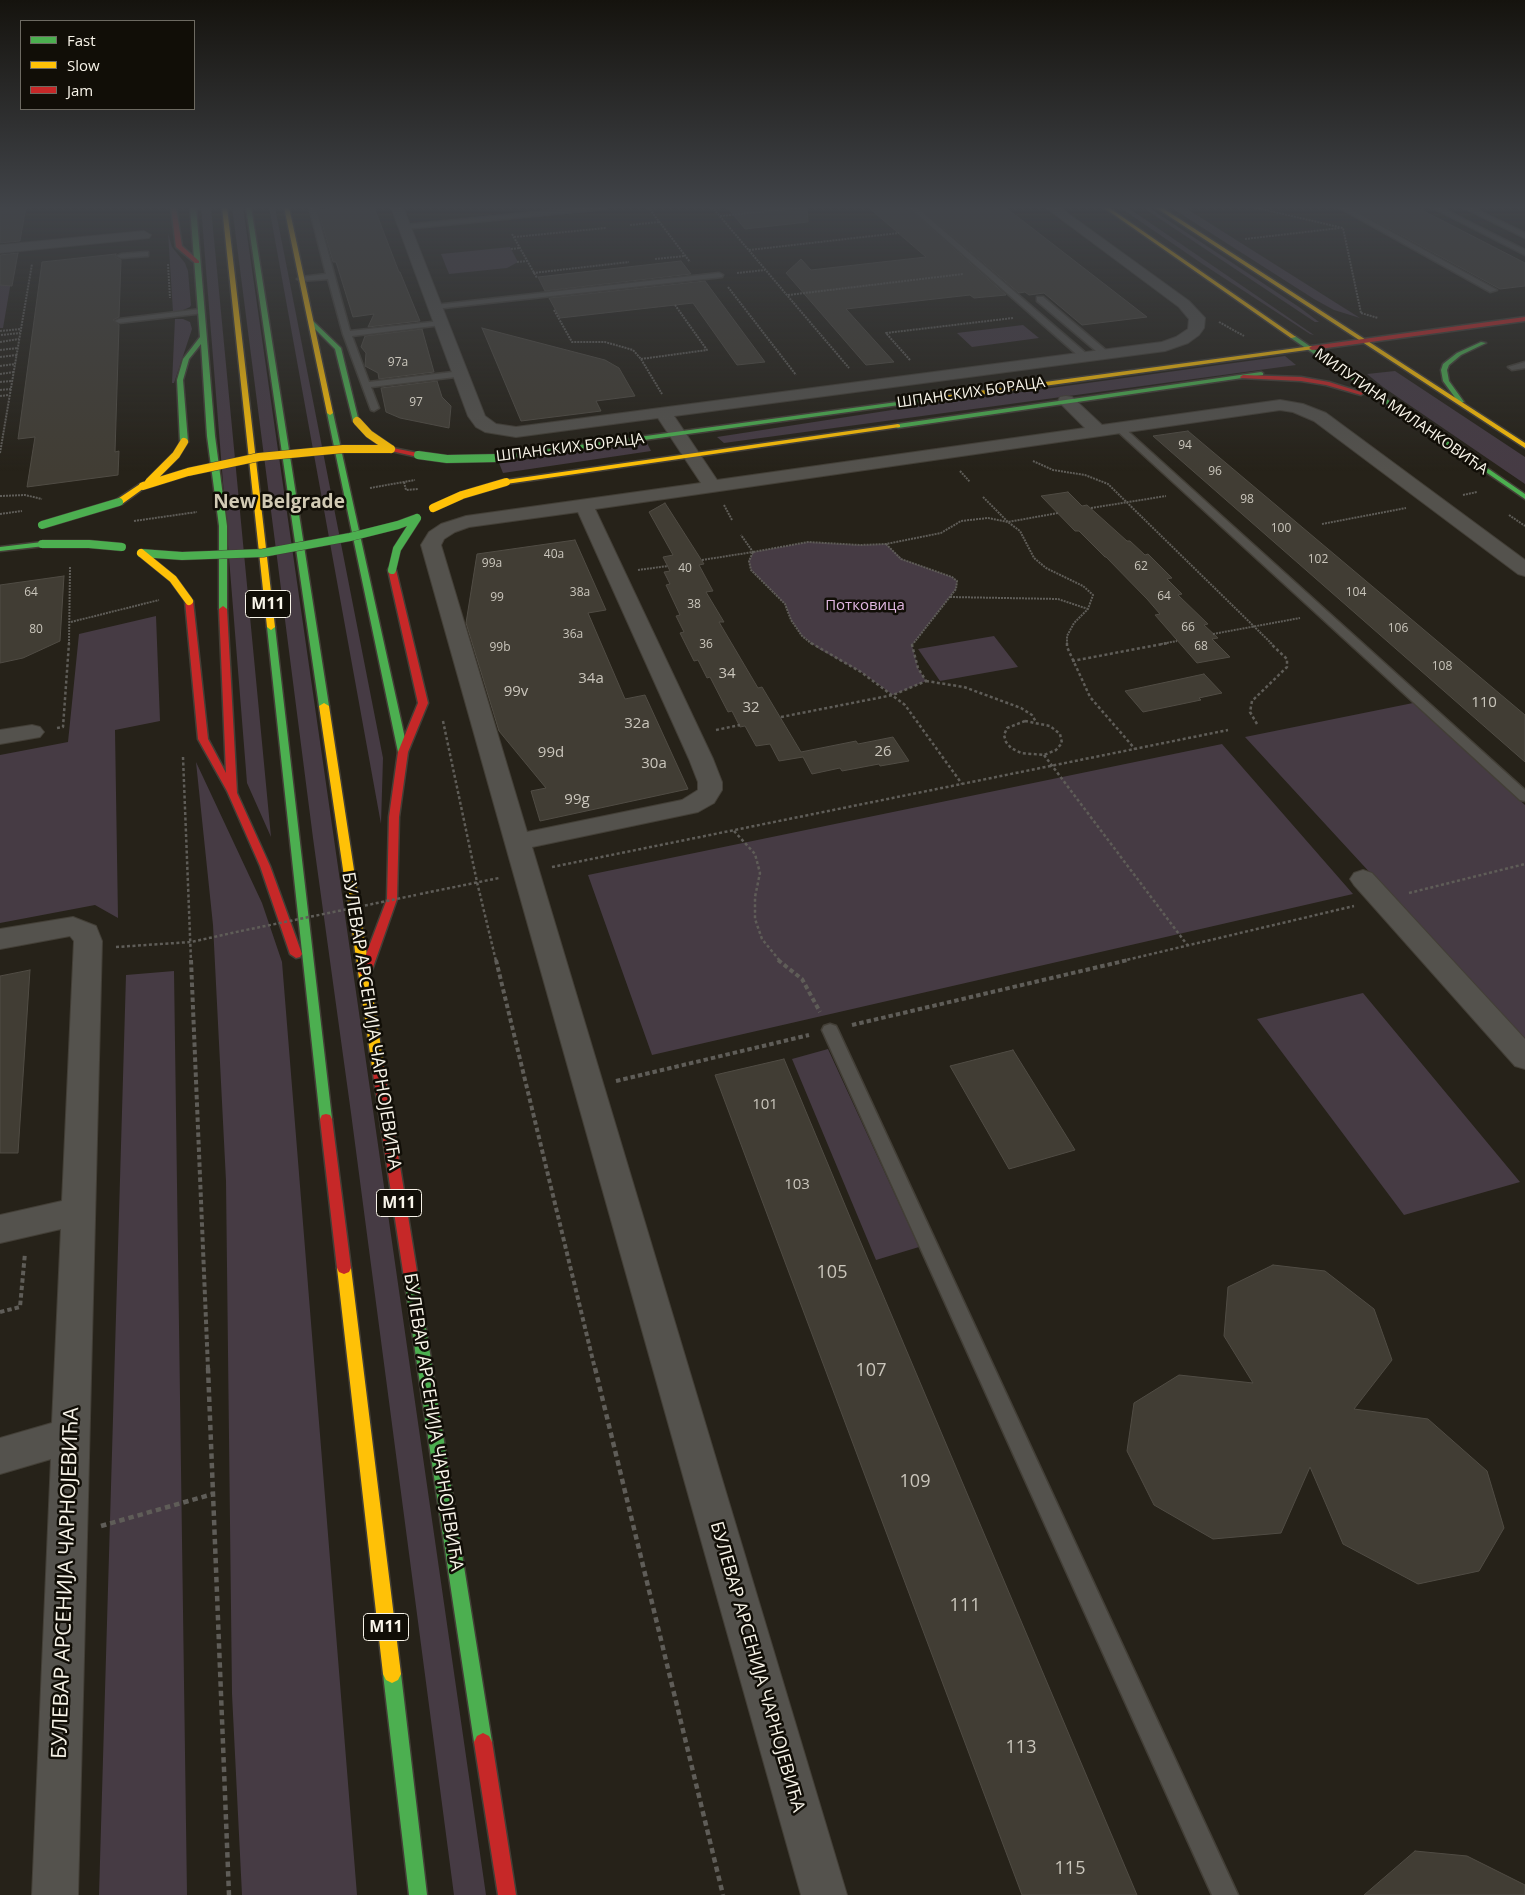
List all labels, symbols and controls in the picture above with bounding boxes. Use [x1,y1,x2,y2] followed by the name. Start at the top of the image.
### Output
[20,20,195,110] legend
[67,30,96,50] text: Fast
[67,55,100,75] text: Slow
[67,80,93,100] text: Jam
[1311,345,1491,479] street label: МИЛУТИНА МИЛАНКОВИЋА
[388,356,408,370] house number: 97a
[896,374,1046,412] street label: ШПАНСКИХ БОРАЦА
[409,396,423,410] house number: 97
[495,430,645,466] street label: ШПАНСКИХ БОРАЦА
[1178,439,1192,453] house number: 94
[1208,465,1222,479] house number: 96
[213,492,345,514] district label: New Belgrade
[1240,493,1254,507] house number: 98
[1271,522,1291,536] house number: 100
[544,548,564,562] house number: 40a
[1308,553,1328,567] house number: 102
[482,557,502,571] house number: 99a
[1134,560,1148,574] house number: 62
[678,562,692,576] house number: 40
[24,586,38,600] house number: 64
[570,586,590,600] house number: 38a
[1346,586,1366,600] house number: 104
[246,590,290,618] road number: M11
[1157,590,1171,604] house number: 64
[490,591,504,605] house number: 99
[825,597,905,615] park label: Потковица
[687,598,701,612] house number: 38
[1181,621,1195,635] house number: 66
[1388,622,1408,636] house number: 106
[29,623,43,637] house number: 80
[563,628,583,642] house number: 36a
[699,638,713,652] house number: 36
[1194,640,1208,654] house number: 68
[489,641,511,655] house number: 99b
[1432,660,1452,674] house number: 108
[718,665,736,683] house number: 34
[578,670,604,688] house number: 34a
[504,683,528,701] house number: 99v
[1471,694,1497,712] house number: 110
[742,699,760,717] house number: 32
[624,715,650,733] house number: 32a
[874,743,892,761] house number: 26
[538,744,564,762] house number: 99d
[641,755,667,773] house number: 30a
[564,791,590,809] house number: 99g
[337,870,405,1172] street label: БУЛЕВАР АРСЕНИЈА ЧАРНОЈЕВИЋА
[752,1096,778,1114] house number: 101
[784,1176,810,1194] house number: 103
[376,1190,422,1216] road number: M11
[817,1262,847,1284] house number: 105
[399,1271,467,1573] street label: БУЛЕВАР АРСЕНИЈА ЧАРНОЈЕВИЋА
[856,1360,886,1382] house number: 107
[47,1407,85,1759] street label: БУЛЕВАР АРСЕНИЈА ЧАРНОЈЕВИЋА
[900,1471,930,1493] house number: 109
[705,1519,809,1815] street label: БУЛЕВАР АРСЕНИЈА ЧАРНОЈЕВИЋА
[950,1595,980,1617] house number: 111
[364,1614,408,1640] road number: M11
[1006,1737,1036,1759] house number: 113
[1055,1858,1085,1880] house number: 115

